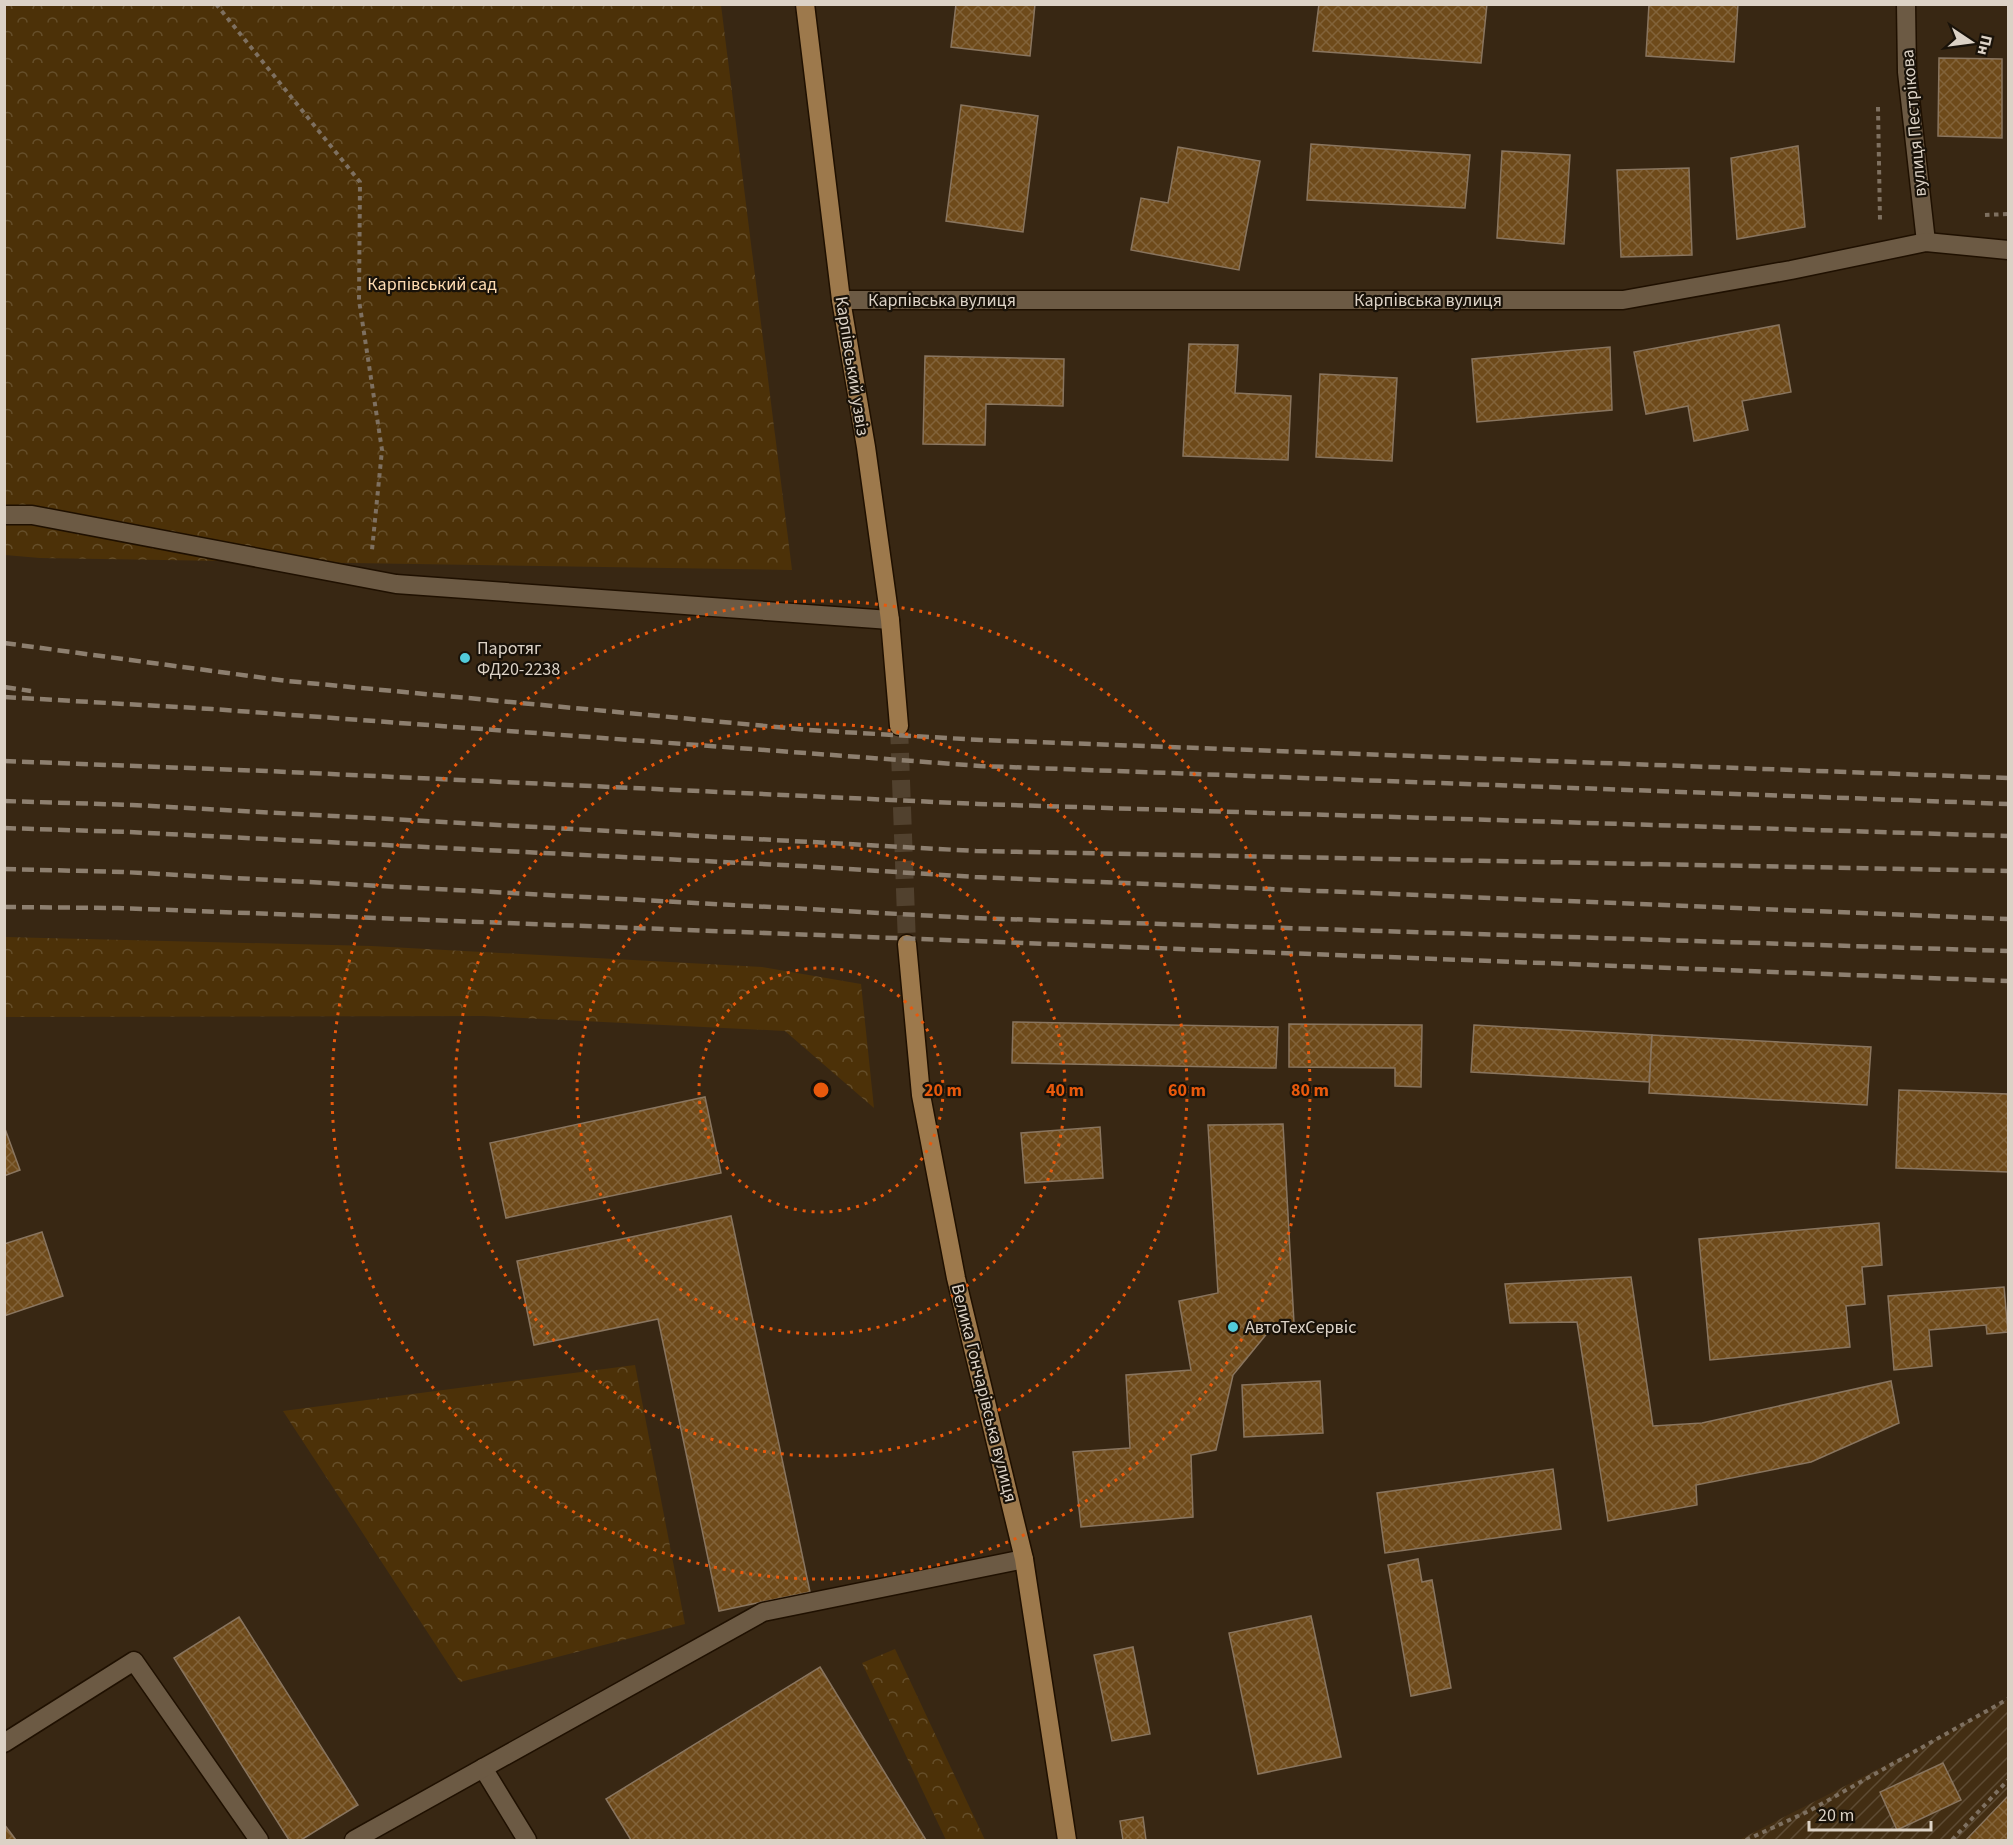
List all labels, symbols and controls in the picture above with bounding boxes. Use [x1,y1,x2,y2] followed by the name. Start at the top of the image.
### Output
[1941,12,2001,72] north arrow
[1972,33,1998,57] text: Пн
[1895,48,1933,198] street label: вулиця Пестрікова
[367,272,497,297] park label: Карпівський сад
[868,288,1016,313] street label: Карпівська вулиця
[1354,288,1502,313] street label: Карпівська вулиця
[829,294,875,438] street label: Карпівський узвіз
[477,636,560,682] place label: Паротяг ФД20-2238
[458,651,472,665] marker: Паротяг ФД20-2238
[924,1078,962,1103] text: 20 m
[1046,1078,1084,1103] text: 40 m
[1168,1078,1206,1103] text: 60 m
[1291,1078,1329,1103] text: 80 m
[811,1080,831,1100] centre of rings
[945,1281,1023,1505] street label: Велика Гончарівська вулиця
[1245,1315,1356,1340] place label: АвтоТехСервіс
[1226,1320,1240,1334] marker: АвтоТехСервіс
[1809,1794,1930,1832] scale bar
[1818,1803,1854,1828] text: 20 m

